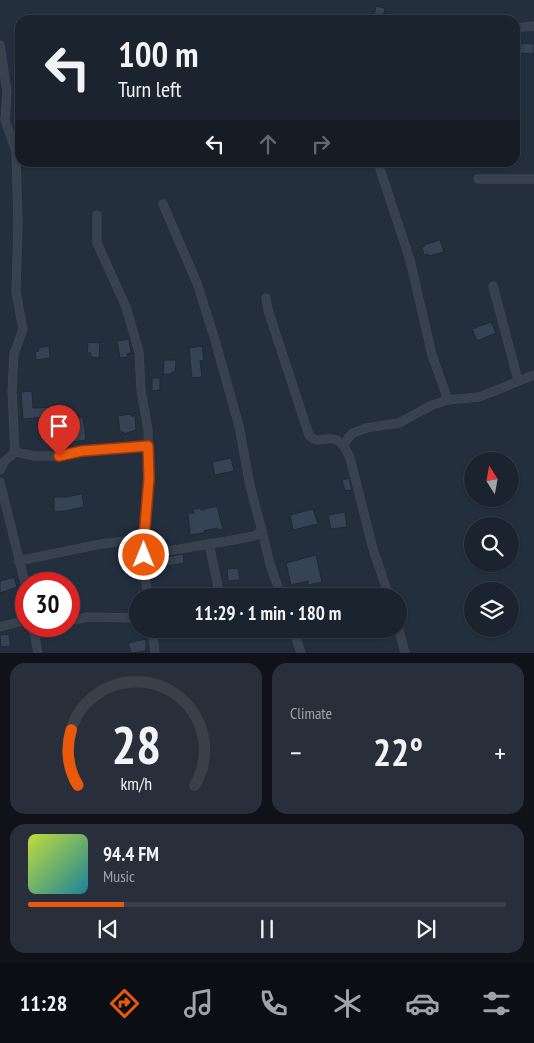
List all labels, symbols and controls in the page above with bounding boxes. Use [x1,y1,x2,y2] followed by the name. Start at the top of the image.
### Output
[118,31,199,77] text: 100 m
[35,35,100,100] icon: left
[118,75,182,103] text: Turn left
[201,130,229,158] icon: left
[254,130,282,158] icon: ahead
[307,130,335,158] icon: right
[38,405,80,456] pin
[45,412,73,440] icon: arrive
[464,452,519,508] north arrow
[464,452,519,637] map controls
[464,517,519,572] button: search
[117,528,169,580] position arrow
[15,572,80,637] speed limit sign: 30
[464,582,519,637] button: layers
[195,601,341,625] text: 11:29 · 1 min · 180 m
[290,703,332,723] text: Climate
[111,711,161,778] text: 28
[373,727,423,776] text: 22°
[290,734,302,771] text: −
[494,734,506,771] text: +
[120,772,152,795] text: km/h
[103,842,159,866] text: 94.4 FM
[103,866,135,886] text: Music
[94,915,122,943] icon: previous
[253,915,281,943] icon: pause
[412,915,440,943] icon: next
[107,986,142,1021] icon: directions
[181,986,216,1021] icon: music
[256,986,291,1021] icon: phone
[330,986,365,1021] icon: climate
[405,986,440,1021] icon: car
[479,986,514,1021] icon: filters
[20,989,67,1017] text: 11:28

